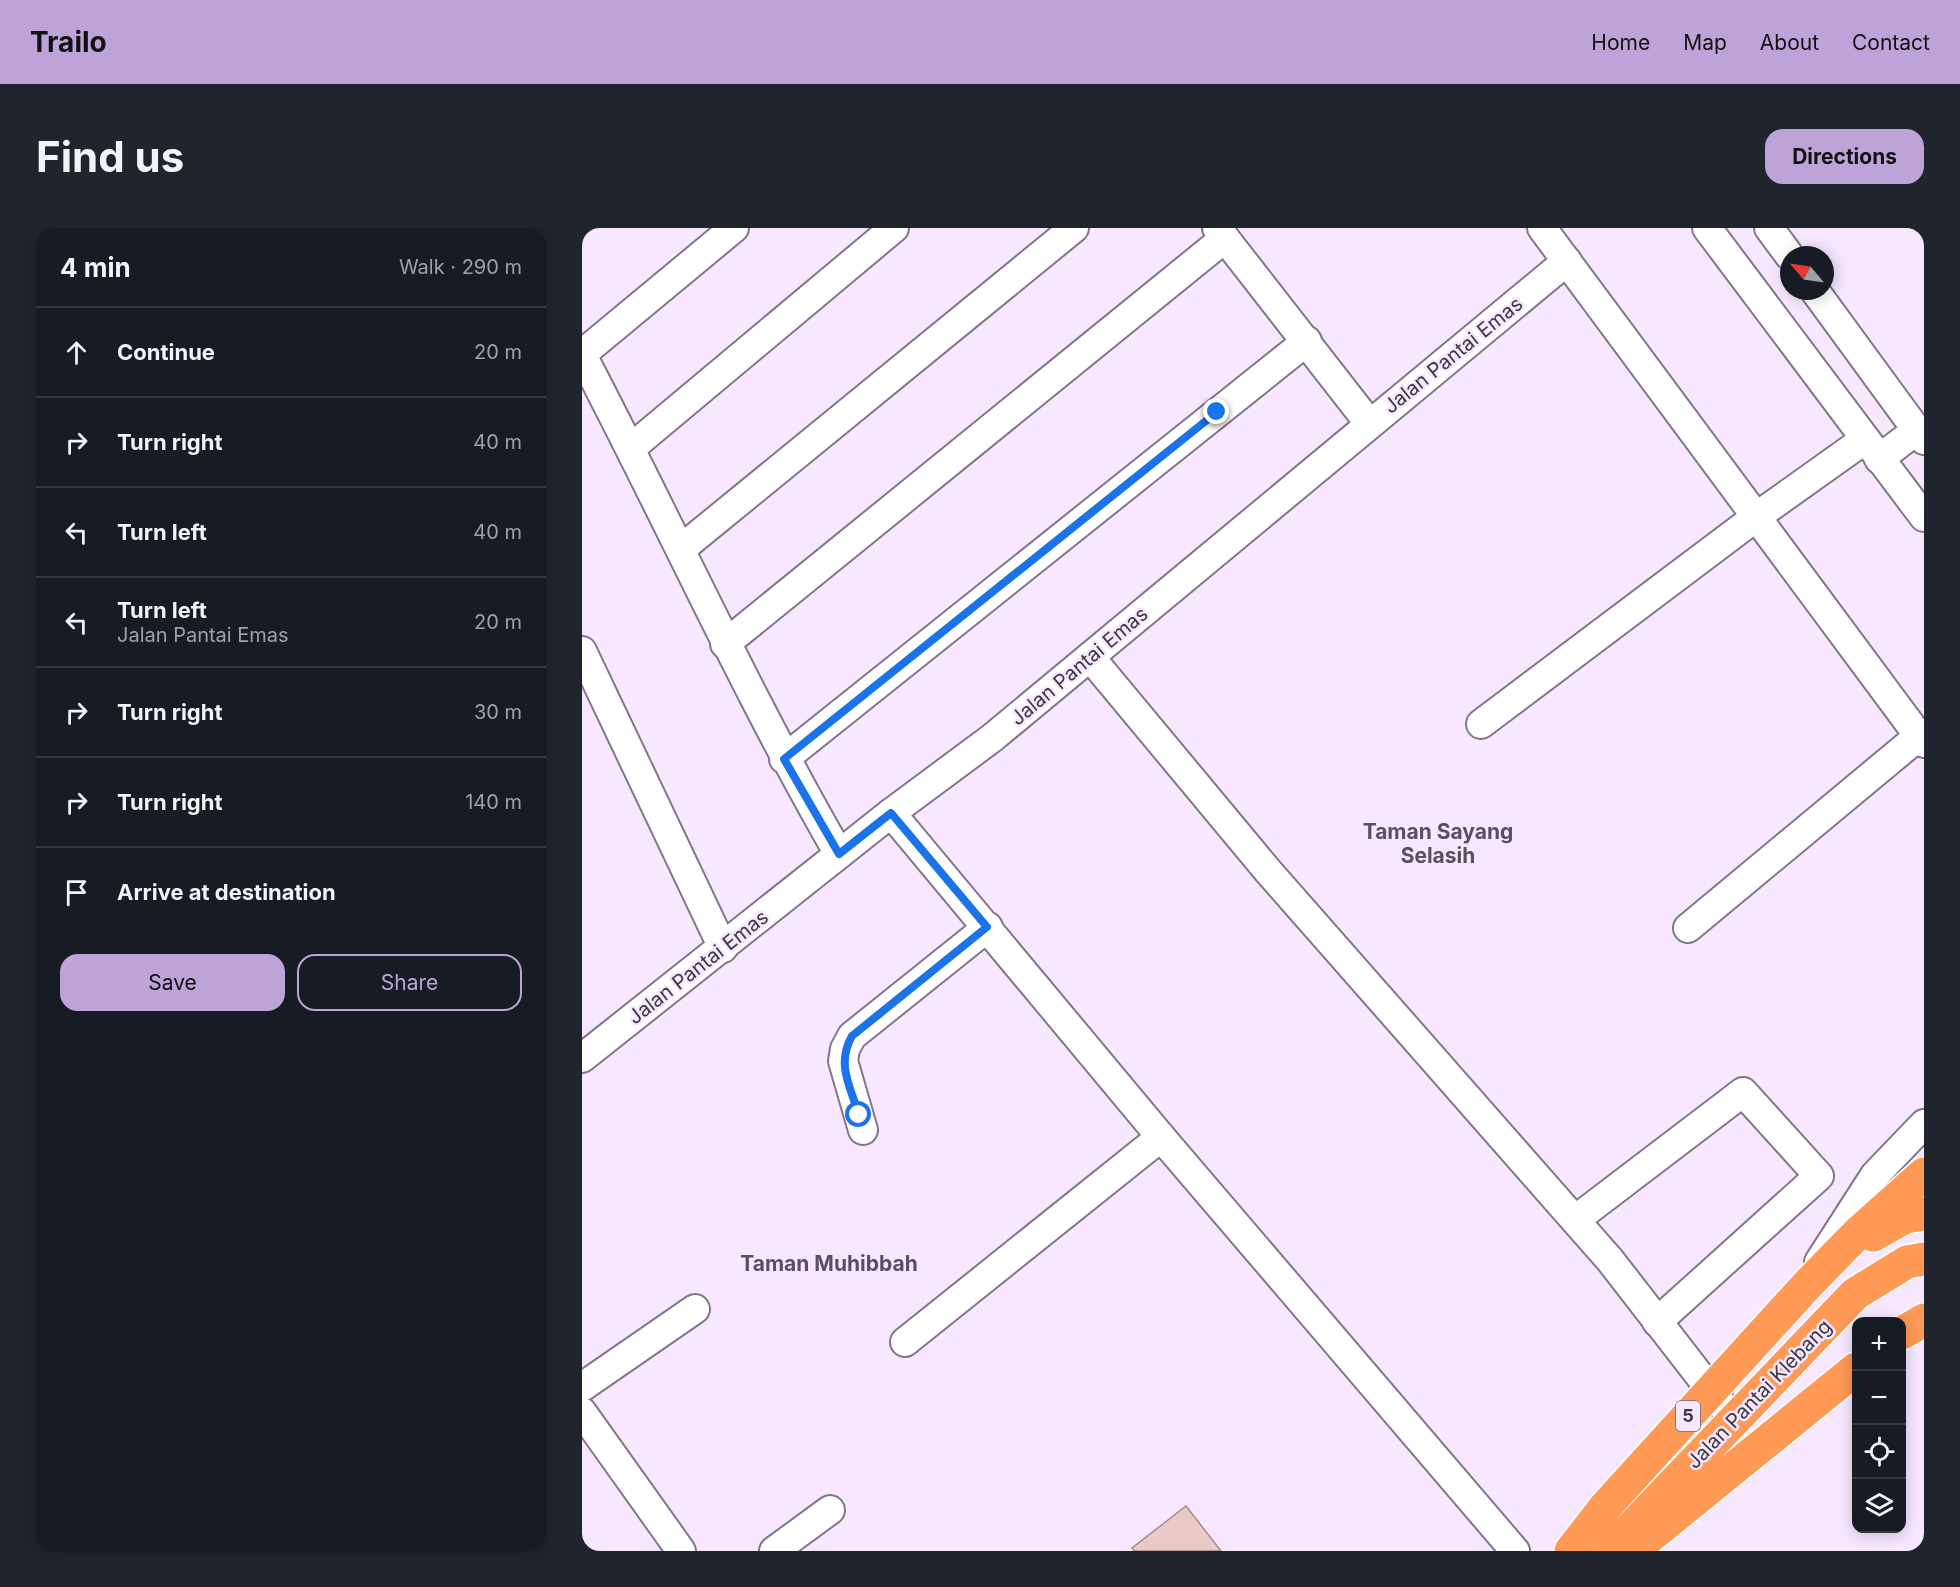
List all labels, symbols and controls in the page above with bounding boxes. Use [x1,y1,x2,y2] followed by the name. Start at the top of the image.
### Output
[30,25,107,59] text: Trailo
[1591,30,1650,55] text: Home
[1683,30,1727,55] text: Map
[1760,30,1819,55] text: About
[1852,30,1930,55] text: Contact
[1765,129,1924,184] button: Directions
[36,131,184,182] text: Find us
[1780,246,1834,300] north arrow
[60,252,131,283] text: 4 min
[399,255,522,279] text: Walk · 290 m
[1379,292,1527,418] street label: Jalan Pantai Emas
[60,336,93,369] icon: ahead
[117,339,215,365] text: Continue
[474,340,522,364] text: 20 m
[1203,398,1229,424] route end
[60,426,93,459] icon: right
[117,429,223,455] text: Turn right
[473,430,522,454] text: 40 m
[60,516,93,549] icon: left
[117,519,207,545] text: Turn left
[473,520,522,544] text: 40 m
[117,597,207,623] text: Turn left
[1006,602,1152,730] street label: Jalan Pantai Emas
[60,606,93,639] icon: left
[474,610,522,634] text: 20 m
[117,623,289,647] text: Jalan Pantai Emas
[60,696,93,729] icon: right
[117,699,223,725] text: Turn right
[474,700,522,724] text: 30 m
[60,786,93,819] icon: right
[117,789,223,815] text: Turn right
[465,790,522,814] text: 140 m
[1363,819,1513,868] district label: Taman Sayang Selasih
[60,876,93,909] icon: arrive
[117,879,336,905] text: Arrive at destination
[623,905,773,1029] street label: Jalan Pantai Emas
[60,954,285,1011] button: Save
[297,954,522,1011] button: Share
[845,1101,871,1127] route start
[740,1251,918,1276] district label: Taman Muhibbah
[1682,1314,1836,1474] street label: Jalan Pantai Klebang
[1852,1317,1906,1533] map controls
[1852,1317,1906,1371] button: +
[1852,1371,1906,1425] button: −
[1676,1401,1700,1431] road number: 5
[1852,1425,1906,1479] button: locate
[1852,1479,1906,1533] button: layers

